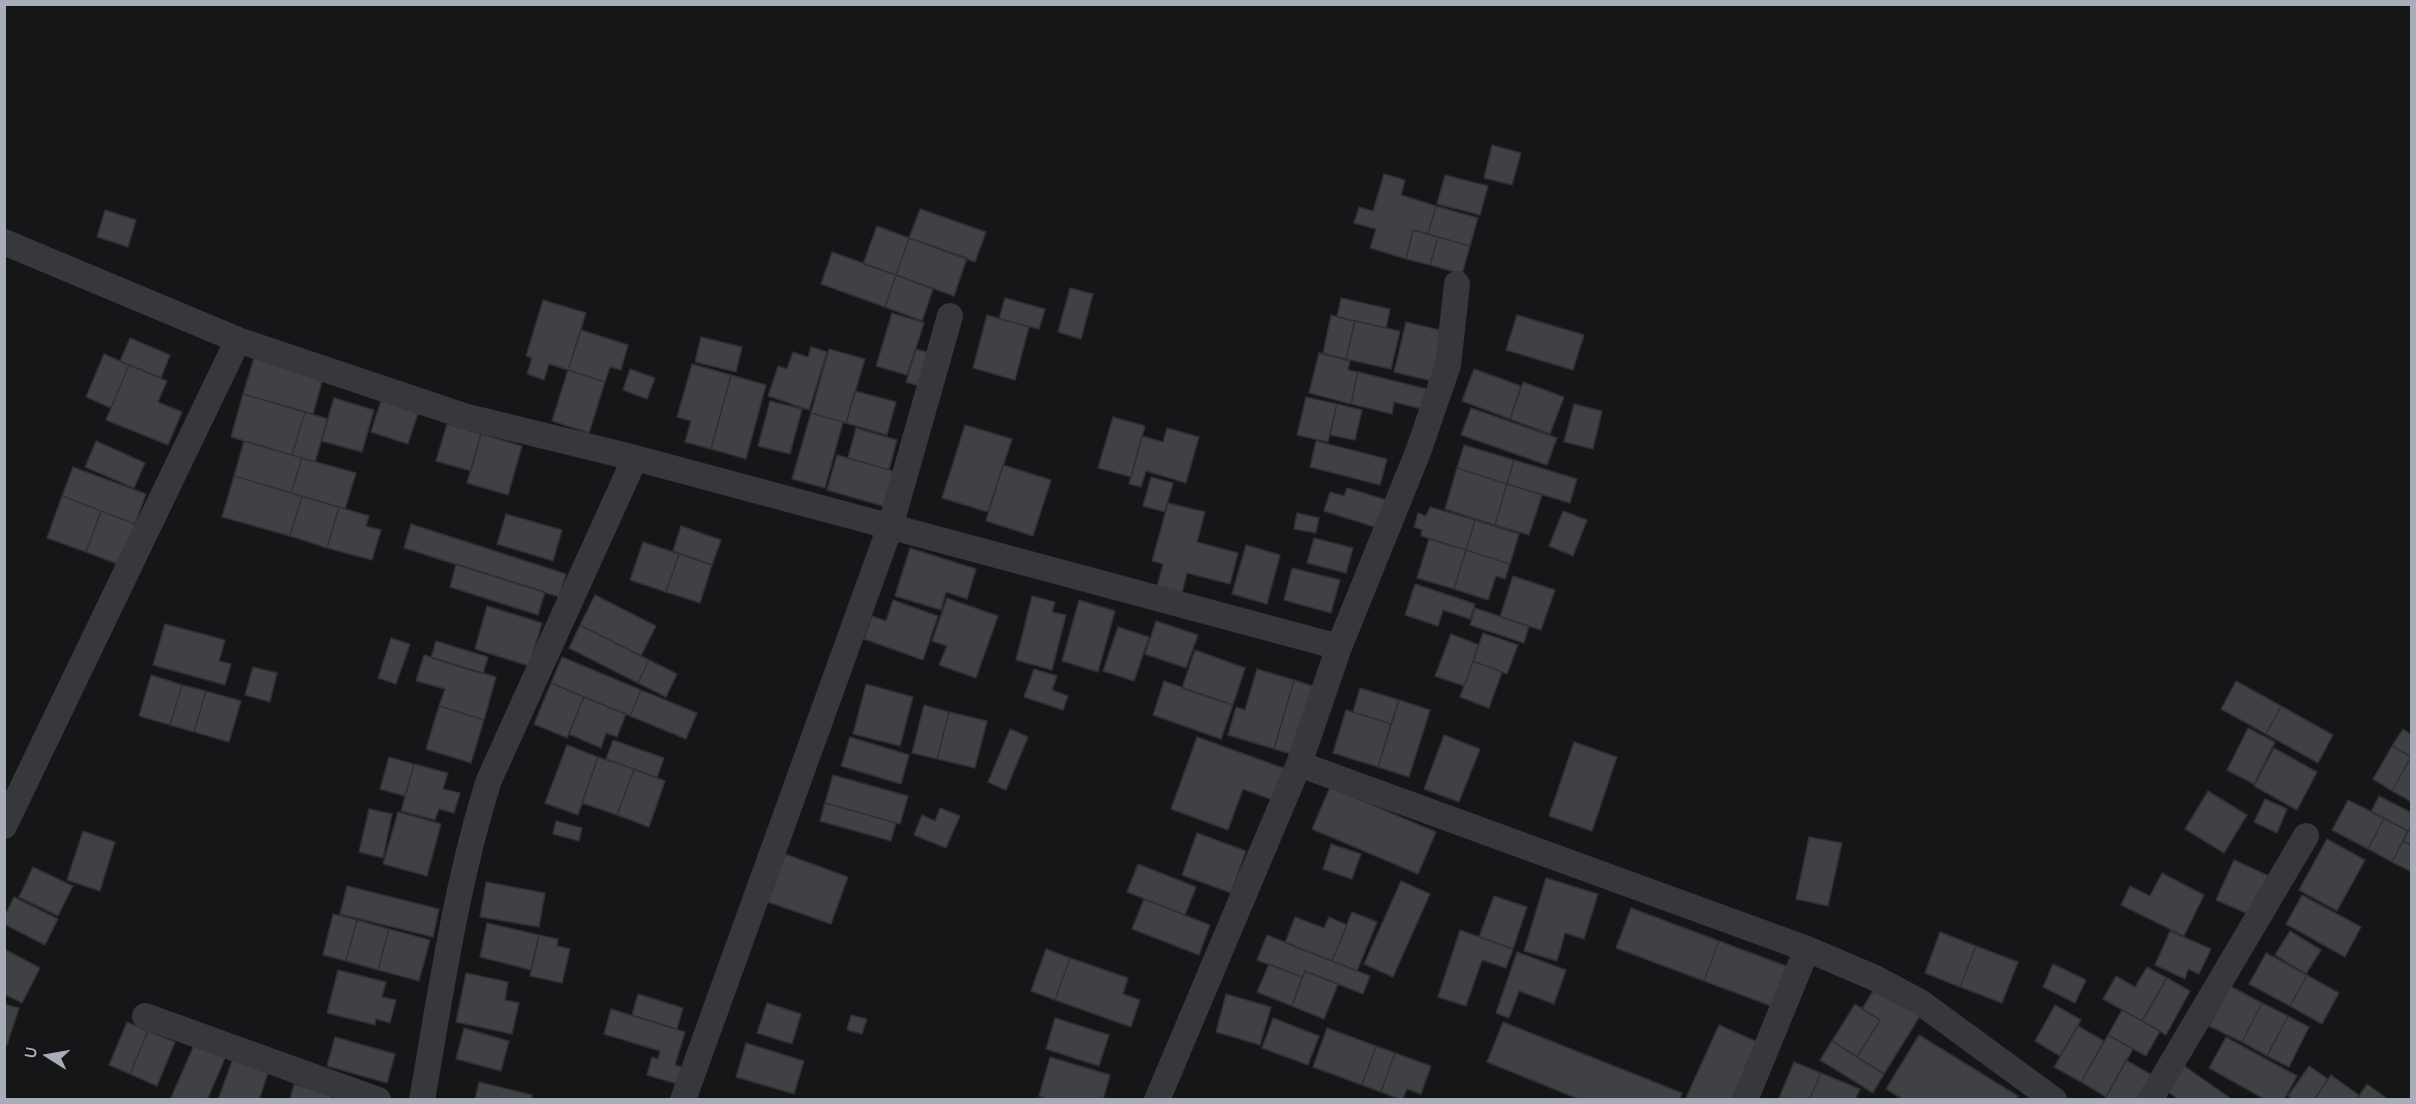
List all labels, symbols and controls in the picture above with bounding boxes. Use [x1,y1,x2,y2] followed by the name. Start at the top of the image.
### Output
[18,1026,78,1086] north arrow
[19,1045,41,1060] text: U

